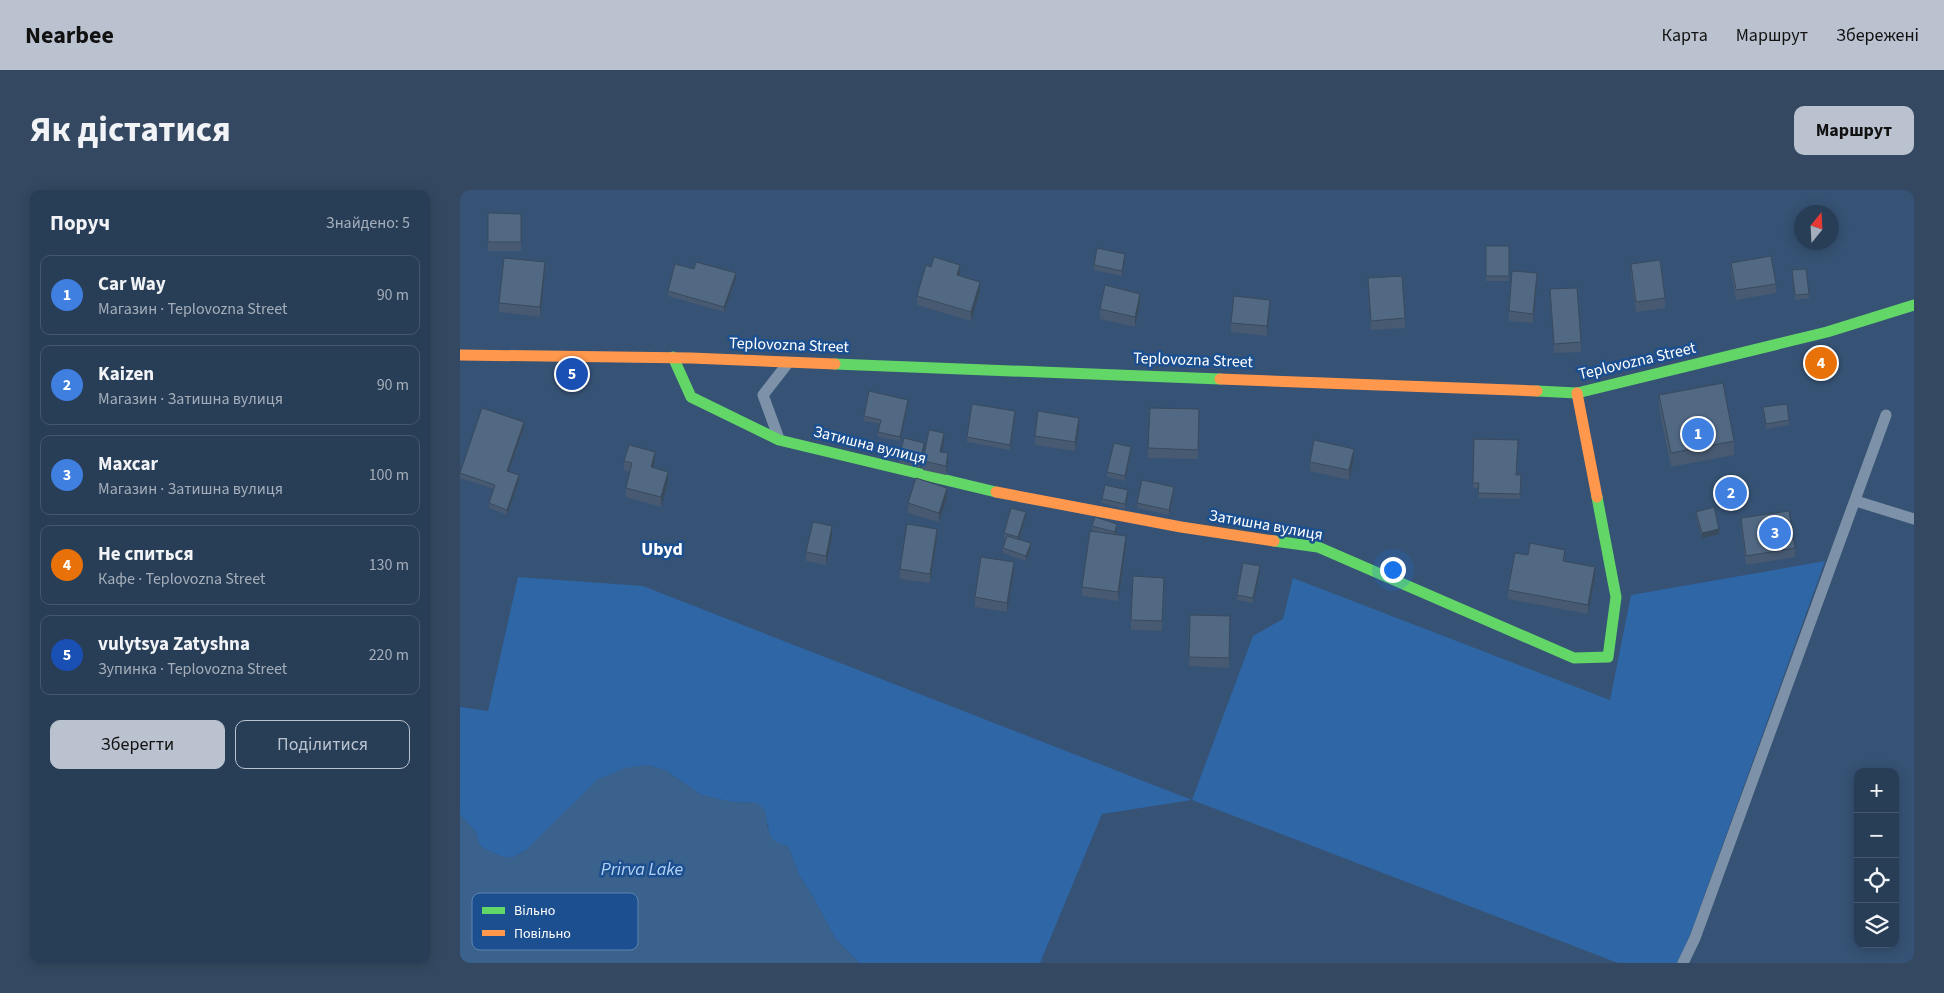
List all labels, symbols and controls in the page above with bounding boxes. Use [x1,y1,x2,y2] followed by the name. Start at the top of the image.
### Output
[25,18,114,53] text: Nearbee
[1662,23,1708,48] text: Карта
[1736,23,1808,48] text: Маршрут
[1836,23,1919,48] text: Збережені
[30,105,231,155] text: Як дістатися
[1794,106,1914,155] button: Маршрут
[1794,205,1839,250] north arrow
[50,208,110,238] text: Поруч
[326,212,410,234] text: Знайдено: 5
[98,271,166,298] text: Car Way
[63,284,71,306] text: 1
[377,284,409,306] text: 90 m
[98,298,287,320] text: Магазин · Teplovozna Street
[729,332,850,358] street label: Teplovozna Street
[1576,337,1698,385] street label: Teplovozna Street
[1805,344,1837,382] pin: 4
[1133,347,1254,373] street label: Teplovozna Street
[556,355,588,393] pin: 5
[98,361,154,388] text: Kaizen
[63,374,71,396] text: 2
[377,374,409,396] text: 90 m
[98,388,283,410] text: Магазин · Затишна вулиця
[1682,415,1714,453] pin: 1
[811,420,929,470] street label: Затишна вулиця
[98,451,158,478] text: Maxcar
[63,464,71,486] text: 3
[369,464,409,486] text: 100 m
[1715,474,1747,512] pin: 2
[98,478,283,500] text: Магазин · Затишна вулиця
[1207,504,1325,546] street label: Затишна вулиця
[1759,514,1791,552] pin: 3
[641,537,683,562] district label: Ubyd
[98,541,194,568] text: Не спиться
[63,554,71,576] text: 4
[369,554,409,576] text: 130 m
[1380,557,1406,583] your location
[98,568,265,590] text: Кафе · Teplovozna Street
[98,631,250,658] text: vulytsya Zatyshna
[63,644,71,666] text: 5
[369,644,409,666] text: 220 m
[98,658,287,680] text: Зупинка · Teplovozna Street
[50,720,225,769] button: Зберегти
[235,720,410,769] button: Поділитися
[1854,768,1899,948] map controls
[1854,768,1899,813] button: +
[1854,813,1899,858] button: −
[601,857,684,882] water label: Prirva Lake
[1854,858,1899,903] button: locate
[472,893,638,950] legend
[514,901,555,921] text: Вільно
[1854,903,1899,948] button: layers
[514,924,571,944] text: Повільно

